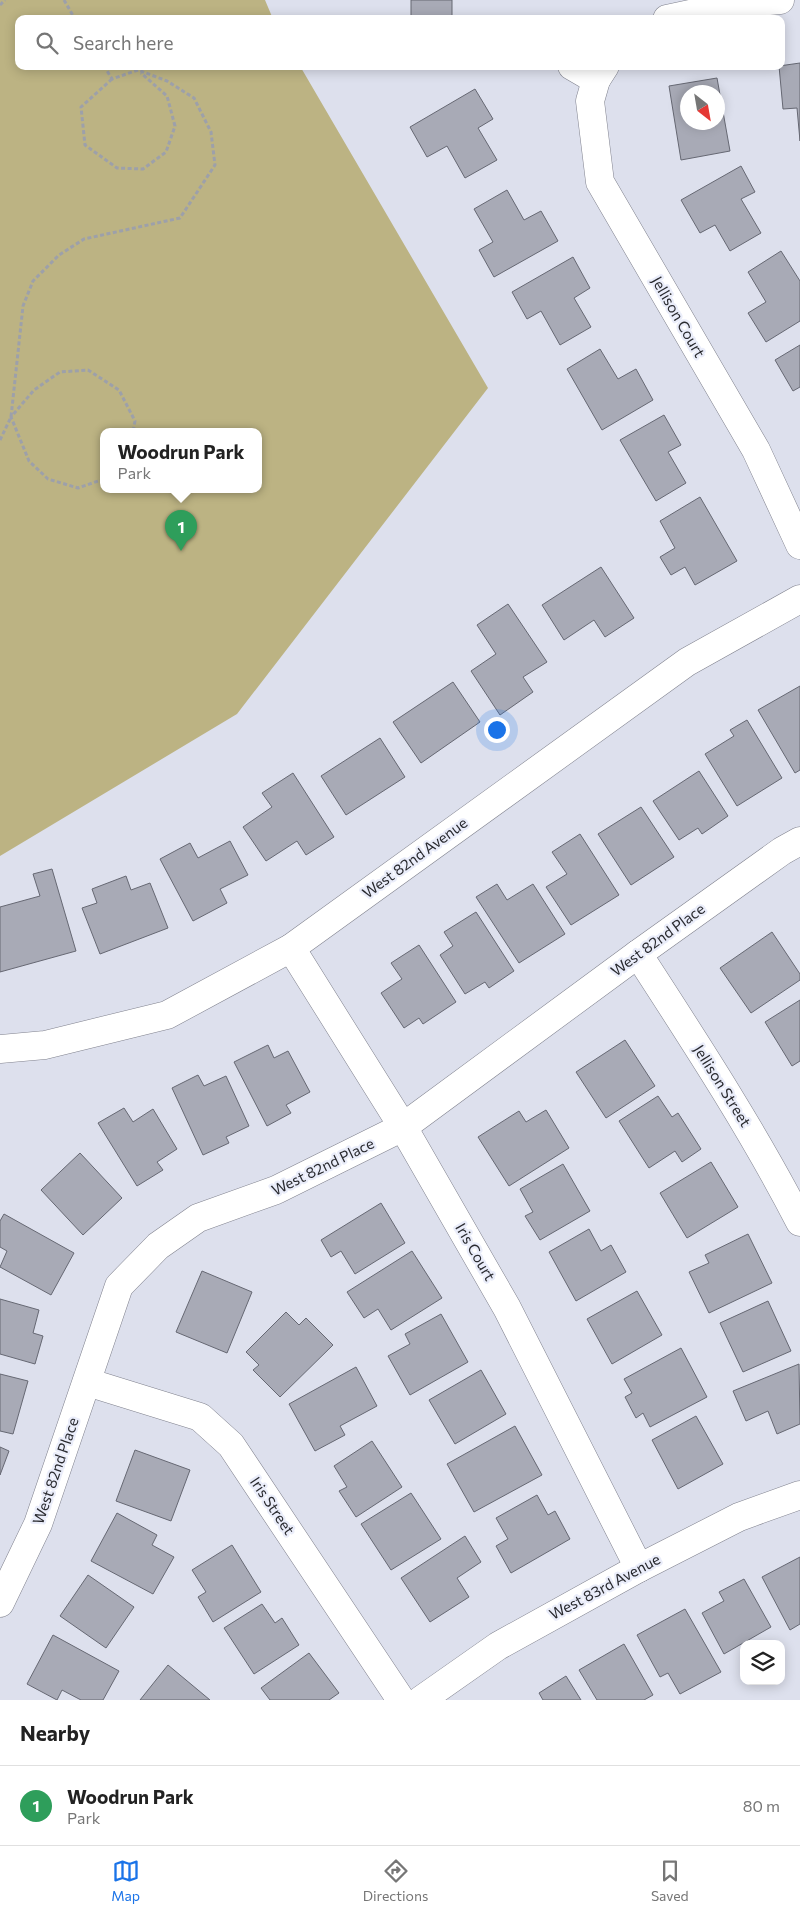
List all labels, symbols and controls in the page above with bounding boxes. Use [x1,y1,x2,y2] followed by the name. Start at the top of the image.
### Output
[15,15,785,70] search box
[33,29,61,57] icon: search
[73,31,173,54] text: Search here
[680,85,725,130] north arrow
[648,273,709,360] street label: Jellison Court
[100,428,262,493] popup
[118,440,244,463] text: Woodrun Park
[118,463,151,482] text: Park
[165,510,197,551] pin: 1
[484,717,510,743] your location
[358,813,471,901] street label: West 82nd Avenue
[607,899,708,979] street label: West 82nd Place
[690,1041,755,1130] street label: Jellison Street
[268,1133,377,1199] street label: West 82nd Place
[452,1220,500,1283] street label: Iris Court
[28,1415,82,1527] street label: West 82nd Place
[247,1473,299,1538] street label: Iris Street
[546,1549,663,1623] street label: West 83rd Avenue
[740,1640,785,1685] map controls
[740,1640,785,1685] button: layers
[20,1720,90,1745] text: Nearby
[67,1785,194,1808] text: Woodrun Park
[32,1796,40,1815] text: 1
[743,1796,780,1815] text: 80 m
[67,1808,100,1827] text: Park
[111,1857,140,1904] tab: Map
[363,1857,428,1904] tab: Directions
[651,1857,689,1904] tab: Saved

